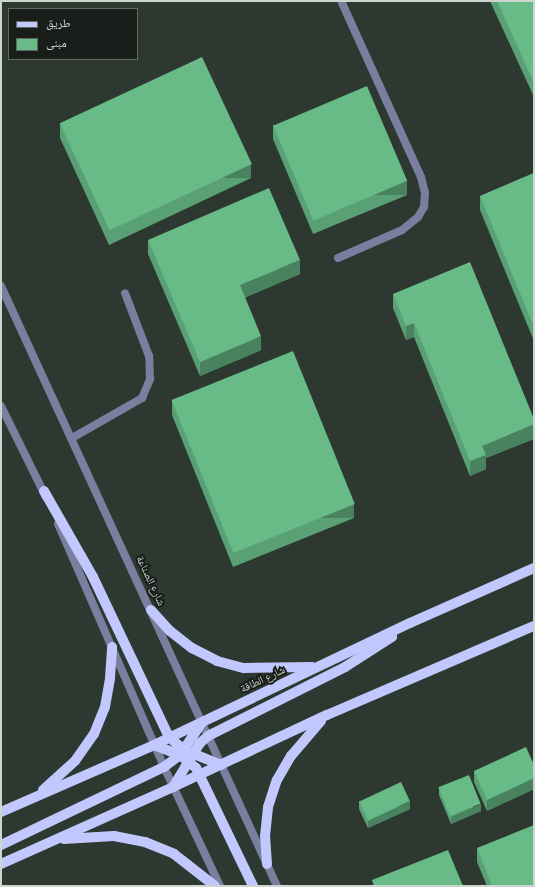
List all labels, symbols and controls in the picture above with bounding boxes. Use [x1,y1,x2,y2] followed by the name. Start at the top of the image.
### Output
[8,8,138,60] legend
[46,16,71,30] text: طريق
[46,36,67,50] text: مبنى
[133,554,167,608] street label: شارع الصناعة
[239,664,287,696] street label: شارع الطاقة

